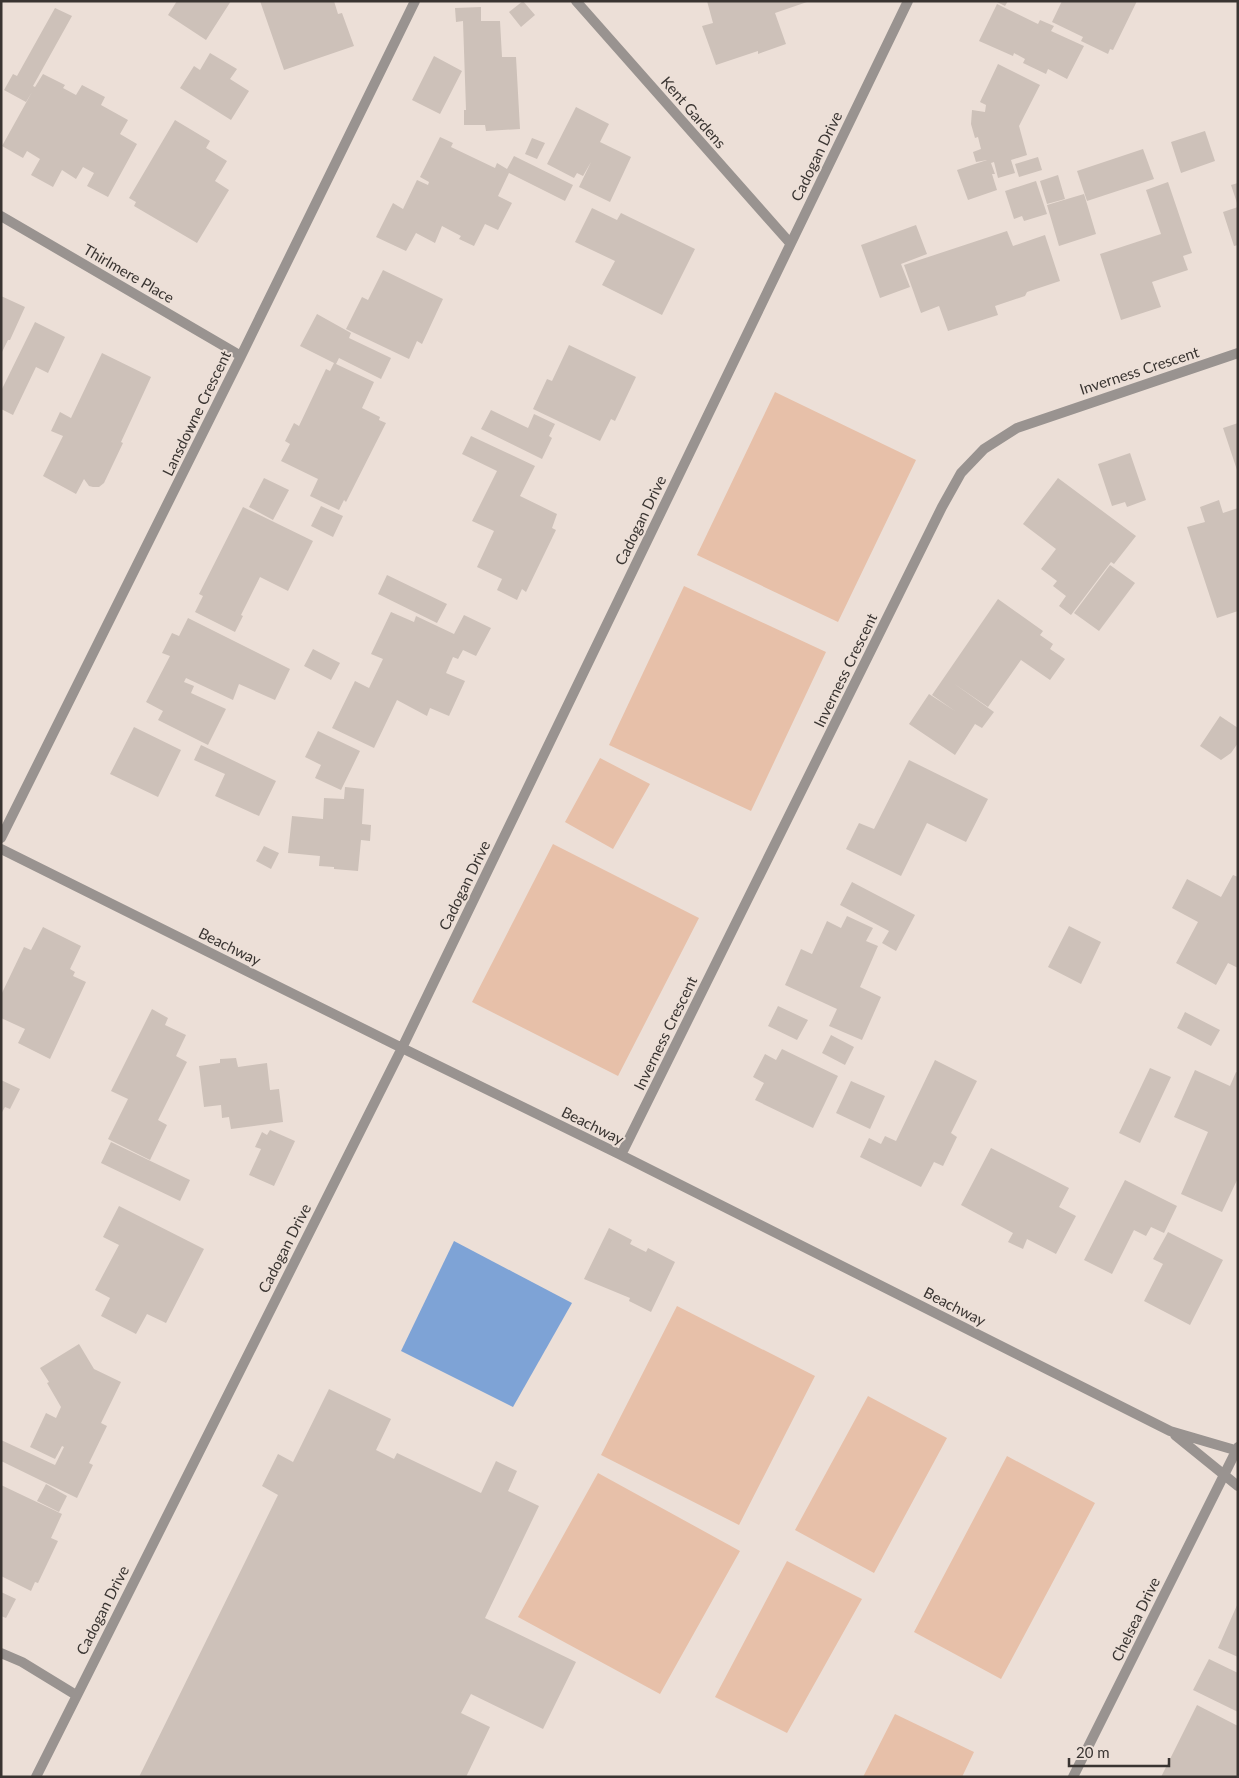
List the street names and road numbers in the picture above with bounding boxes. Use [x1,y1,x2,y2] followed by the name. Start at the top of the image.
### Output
[658,72,730,152] street label: Kent Gardens
[787,108,846,204] street label: Cadogan Drive
[80,240,178,306] street label: Thirlmere Place
[1077,342,1202,398] street label: Inverness Crescent
[158,347,234,478] street label: Lansdowne Crescent
[611,472,670,568] street label: Cadogan Drive
[810,610,881,730] street label: Inverness Crescent
[435,837,494,933] street label: Cadogan Drive
[196,923,264,969] street label: Beachway
[630,973,701,1093] street label: Inverness Crescent
[559,1102,627,1148] street label: Beachway
[254,1200,314,1296] street label: Cadogan Drive
[921,1283,989,1329] street label: Beachway
[72,1562,132,1658] street label: Cadogan Drive
[1107,1574,1163,1664] street label: Chelsea Drive

